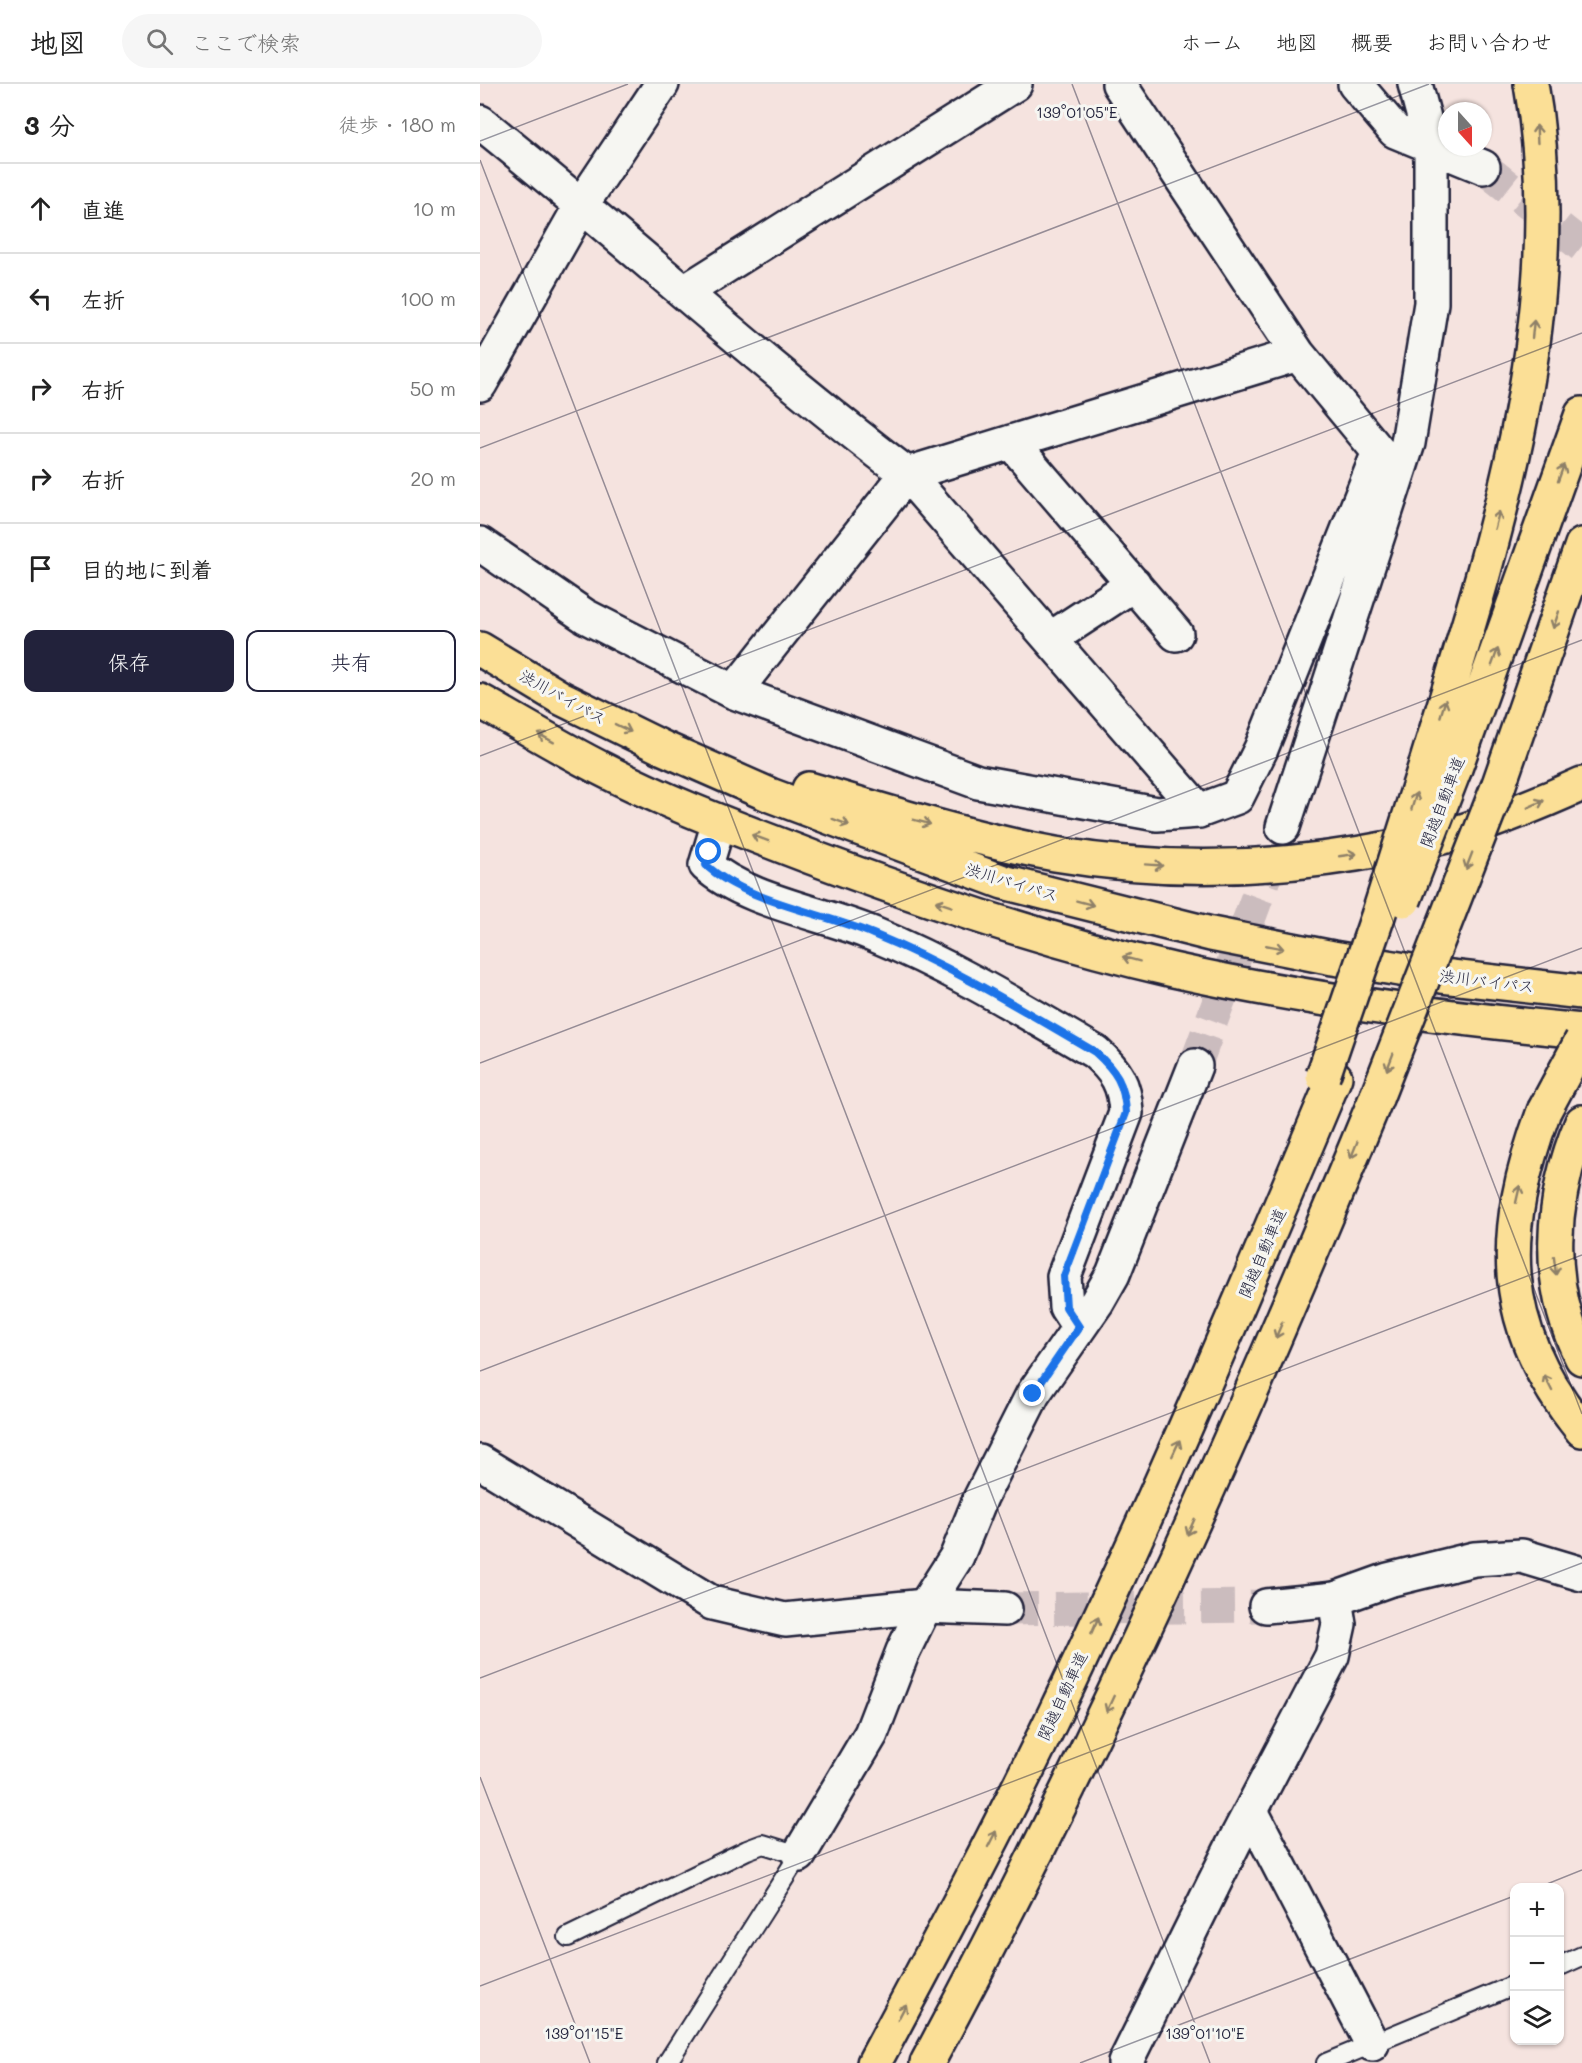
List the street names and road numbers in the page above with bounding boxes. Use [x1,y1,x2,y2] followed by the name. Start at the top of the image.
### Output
[516,664,610,729] street label: 渋川バイパス
[1415,753,1469,850] street label: 関越自動車道
[963,857,1061,906] street label: 渋川バイパス
[1438,964,1536,997] street label: 渋川バイパス
[1233,1205,1290,1301] street label: 関越自動車道
[1032,1648,1091,1744] street label: 関越自動車道

